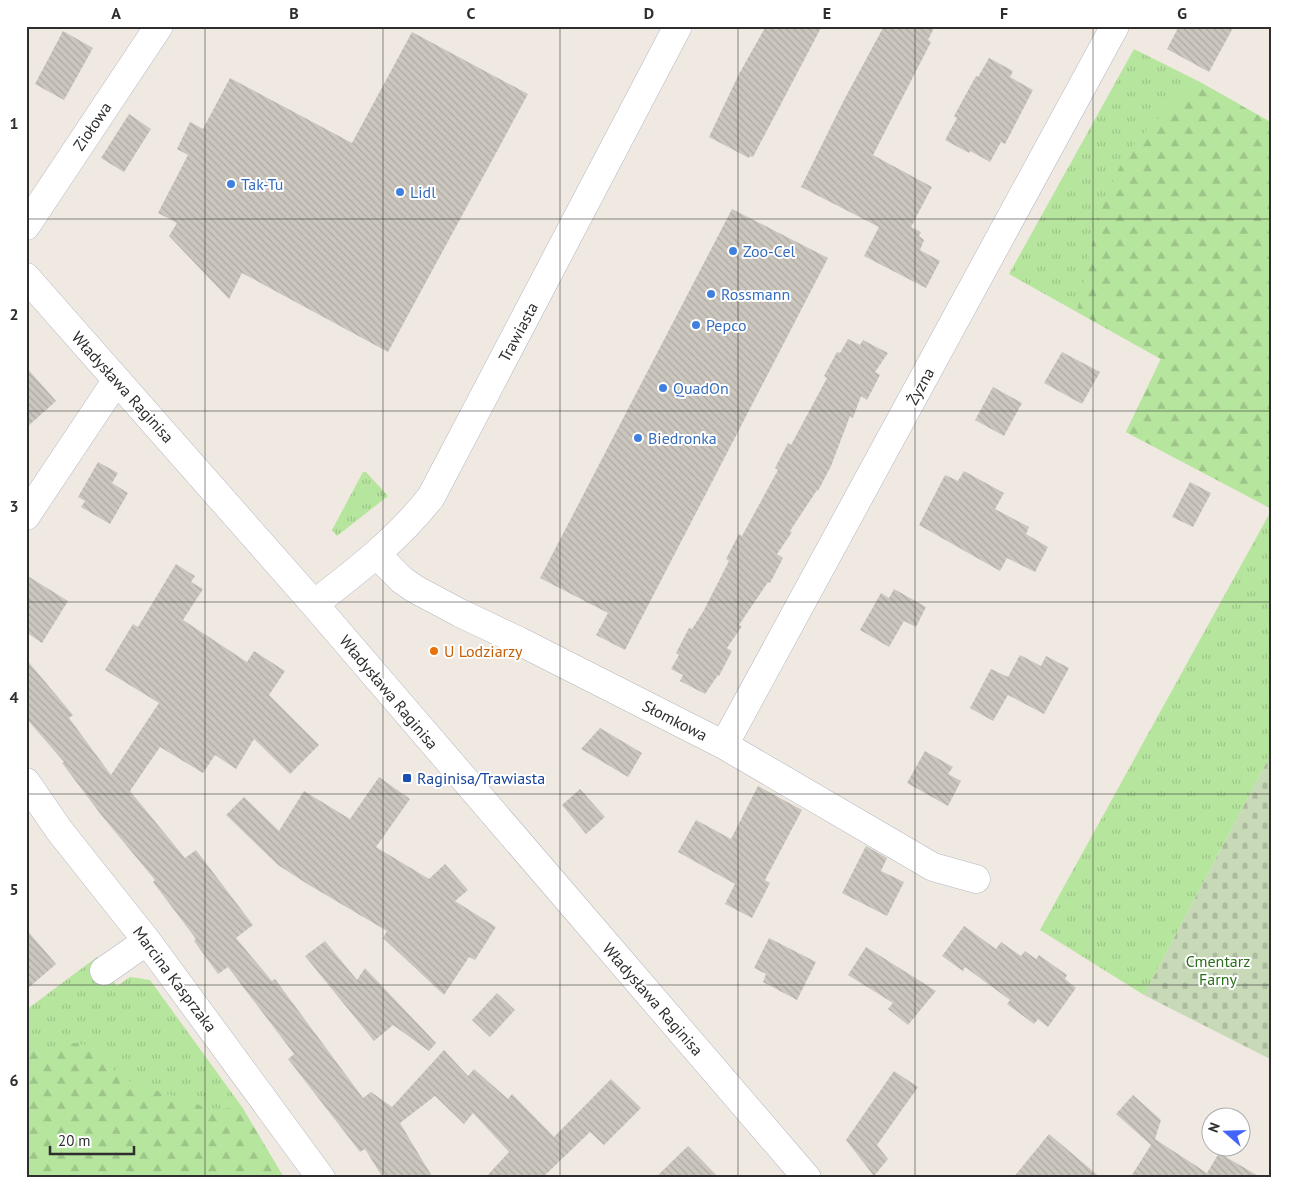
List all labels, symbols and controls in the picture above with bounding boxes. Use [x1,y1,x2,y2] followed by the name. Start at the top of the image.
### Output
[111,3,121,23] text: A
[289,3,299,23] text: B
[467,3,476,23] text: C
[644,3,654,23] text: D
[823,3,831,23] text: E
[1000,3,1008,23] text: F
[1177,3,1187,23] text: G
[69,98,115,154] street label: Ziołowa
[9,113,19,133] text: 1
[241,174,283,194] place label: Tak-Tu
[225,178,237,190] marker: Tak-Tu
[410,182,436,202] place label: Lidl
[394,186,406,198] marker: Lidl
[743,241,796,261] place label: Zoo-Cel
[727,245,739,257] marker: Zoo-Cel
[721,284,790,304] place label: Rossmann
[705,288,717,300] marker: Rossmann
[494,299,542,365] street label: Trawiasta
[9,304,19,324] text: 2
[706,315,747,335] place label: Pepco
[690,319,702,331] marker: Pepco
[68,327,178,447] street label: Władysława Raginisa
[902,364,938,408] street label: Żyzna
[673,378,729,398] place label: QuadOn
[657,382,669,394] marker: QuadOn
[648,428,717,448] place label: Biedronka
[632,432,644,444] marker: Biedronka
[9,496,19,516] text: 3
[335,631,443,753] street label: Władysława Raginisa
[444,641,523,661] place label: U Lodziarzy
[428,645,440,657] marker: U Lodziarzy
[9,687,19,707] text: 4
[639,695,711,745] street label: Słomkowa
[417,768,545,788] place label: Raginisa/Trawiasta
[401,772,413,784] marker: Raginisa/Trawiasta
[9,879,19,899] text: 5
[129,922,221,1036] street label: Marcina Kasprzaka
[599,938,707,1060] street label: Władysława Raginisa
[1186,951,1250,989] park label: Cmentarz Farny
[9,1070,19,1090] text: 6
[1200,1106,1250,1156] north arrow
[1204,1120,1224,1135] text: N
[50,1124,134,1156] scale bar
[58,1131,91,1150] text: 20 m

